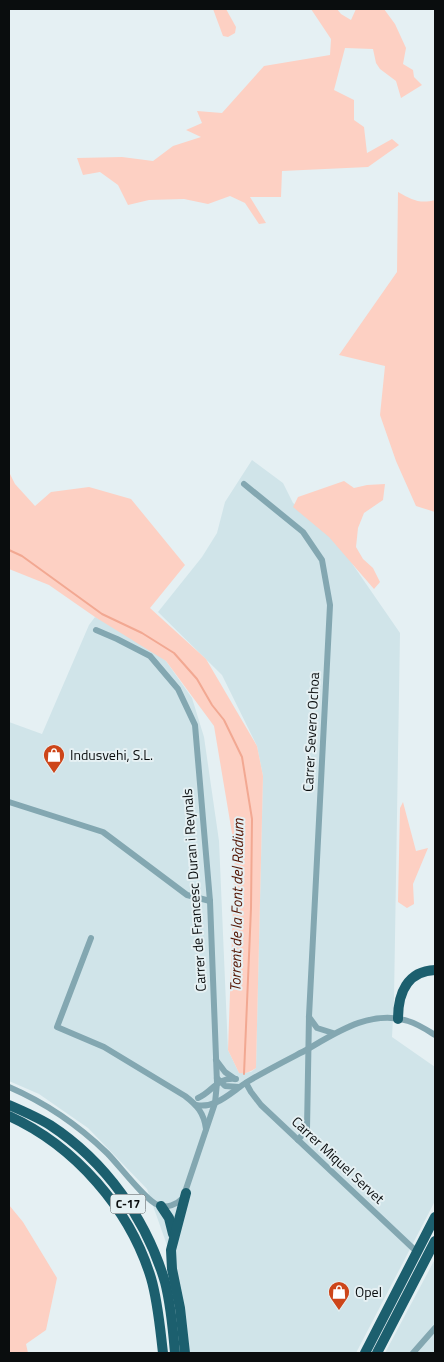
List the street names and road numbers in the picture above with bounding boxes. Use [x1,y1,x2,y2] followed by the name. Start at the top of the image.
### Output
[297,672,324,792] street label: Carrer Severo Ochoa
[176,788,211,992] street label: Carrer de Francesc Duran i Reynals
[287,1111,390,1208] street label: Carrer Miquel Servet
[110,1194,146,1214] road number: C-17

